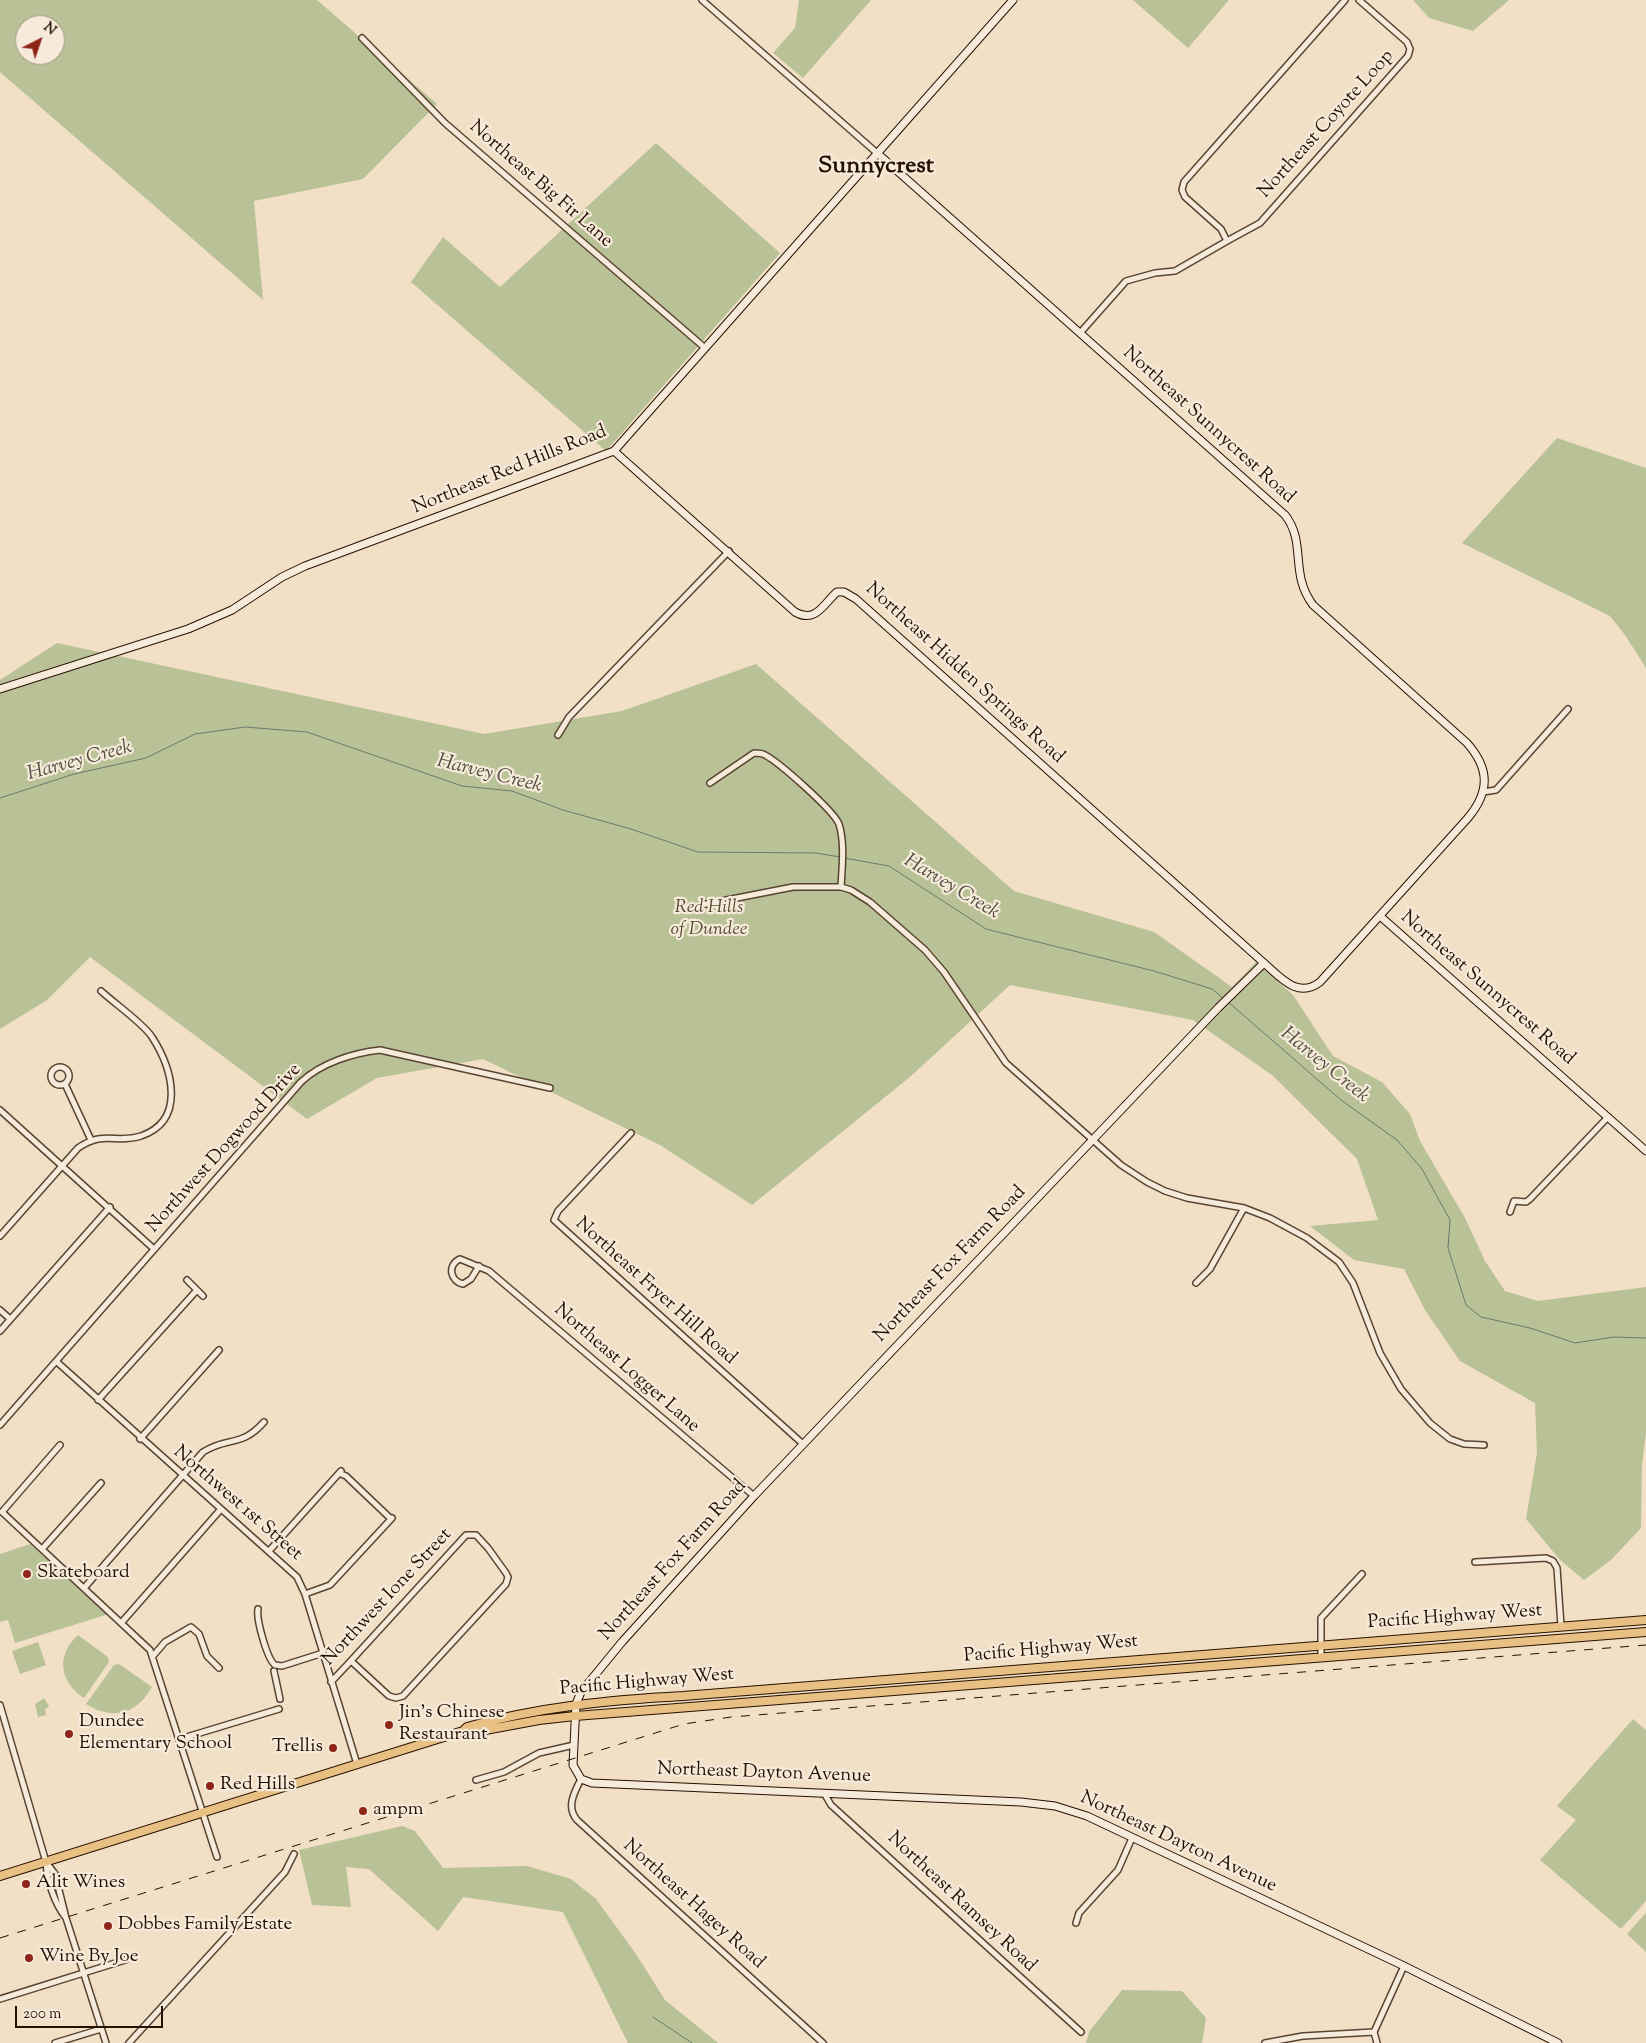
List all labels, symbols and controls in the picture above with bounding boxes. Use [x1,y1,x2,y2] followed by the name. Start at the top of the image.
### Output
[15,15,65,65] north arrow
[38,18,60,41] text: N
[1254,46,1400,204] street label: Northeast Coyote Loop
[463,116,617,254] street label: Northeast Big Fir Lane
[818,154,934,182] district label: Sunnycrest
[1117,343,1299,509] street label: Northeast Sunnycrest Road
[410,422,610,520] street label: Northeast Red Hills Road
[860,579,1068,769] street label: Northeast Hidden Springs Road
[25,737,135,787] water label: Harvey Creek
[434,750,544,800] water label: Harvey Creek
[899,850,1003,926] water label: Harvey Creek
[671,898,747,942] park label: Red Hills of Dundee
[1395,907,1579,1071] street label: Northeast Sunnycrest Road
[1275,1023,1373,1109] water label: Harvey Creek
[143,1060,307,1238] street label: Northwest Dogwood Drive
[870,1182,1032,1348] street label: Northeast Fox Farm Road
[569,1213,741,1371] street label: Northeast Fryer Hill Road
[548,1299,704,1439] street label: Northeast Logger Lane
[168,1442,306,1566] street label: Northwest 1st Street
[596,1476,752,1646] street label: Northeast Fox Farm Road
[318,1524,458,1672] street label: Northwest Ione Street
[37,1563,130,1585] place label: Skateboard
[21,1568,33,1580] marker: Skateboard
[1367,1601,1543,1635] street label: Pacific Highway West
[963,1631,1139,1669] street label: Pacific Highway West
[559,1664,735,1702] street label: Pacific Highway West
[399,1703,505,1747] place label: Jin’s Chinese Restaurant
[79,1712,232,1756] place label: Dundee Elementary School
[383,1719,395,1731] marker: Jin’s Chinese Restaurant
[63,1728,75,1740] marker: Dundee Elementary School
[272,1737,323,1759] place label: Trellis
[327,1742,339,1754] marker: Trellis
[657,1759,871,1789] street label: Northeast Dayton Avenue
[220,1775,295,1797] place label: Red Hills
[204,1780,216,1792] marker: Red Hills
[1076,1787,1280,1899] street label: Northeast Dayton Avenue
[373,1800,424,1822] place label: ampm
[357,1805,369,1817] marker: ampm
[882,1828,1040,1978] street label: Northeast Ramsey Road
[617,1835,769,1975] street label: Northeast Hagey Road
[36,1873,125,1895] place label: Alit Wines
[20,1878,32,1890] marker: Alit Wines
[118,1915,292,1937] place label: Dobbes Family Estate
[102,1920,114,1932] marker: Dobbes Family Estate
[39,1947,139,1969] place label: Wine By Joe
[23,1952,35,1964] marker: Wine By Joe
[18,1996,165,2028] scale bar
[23,2004,62,2025] text: 200 m

